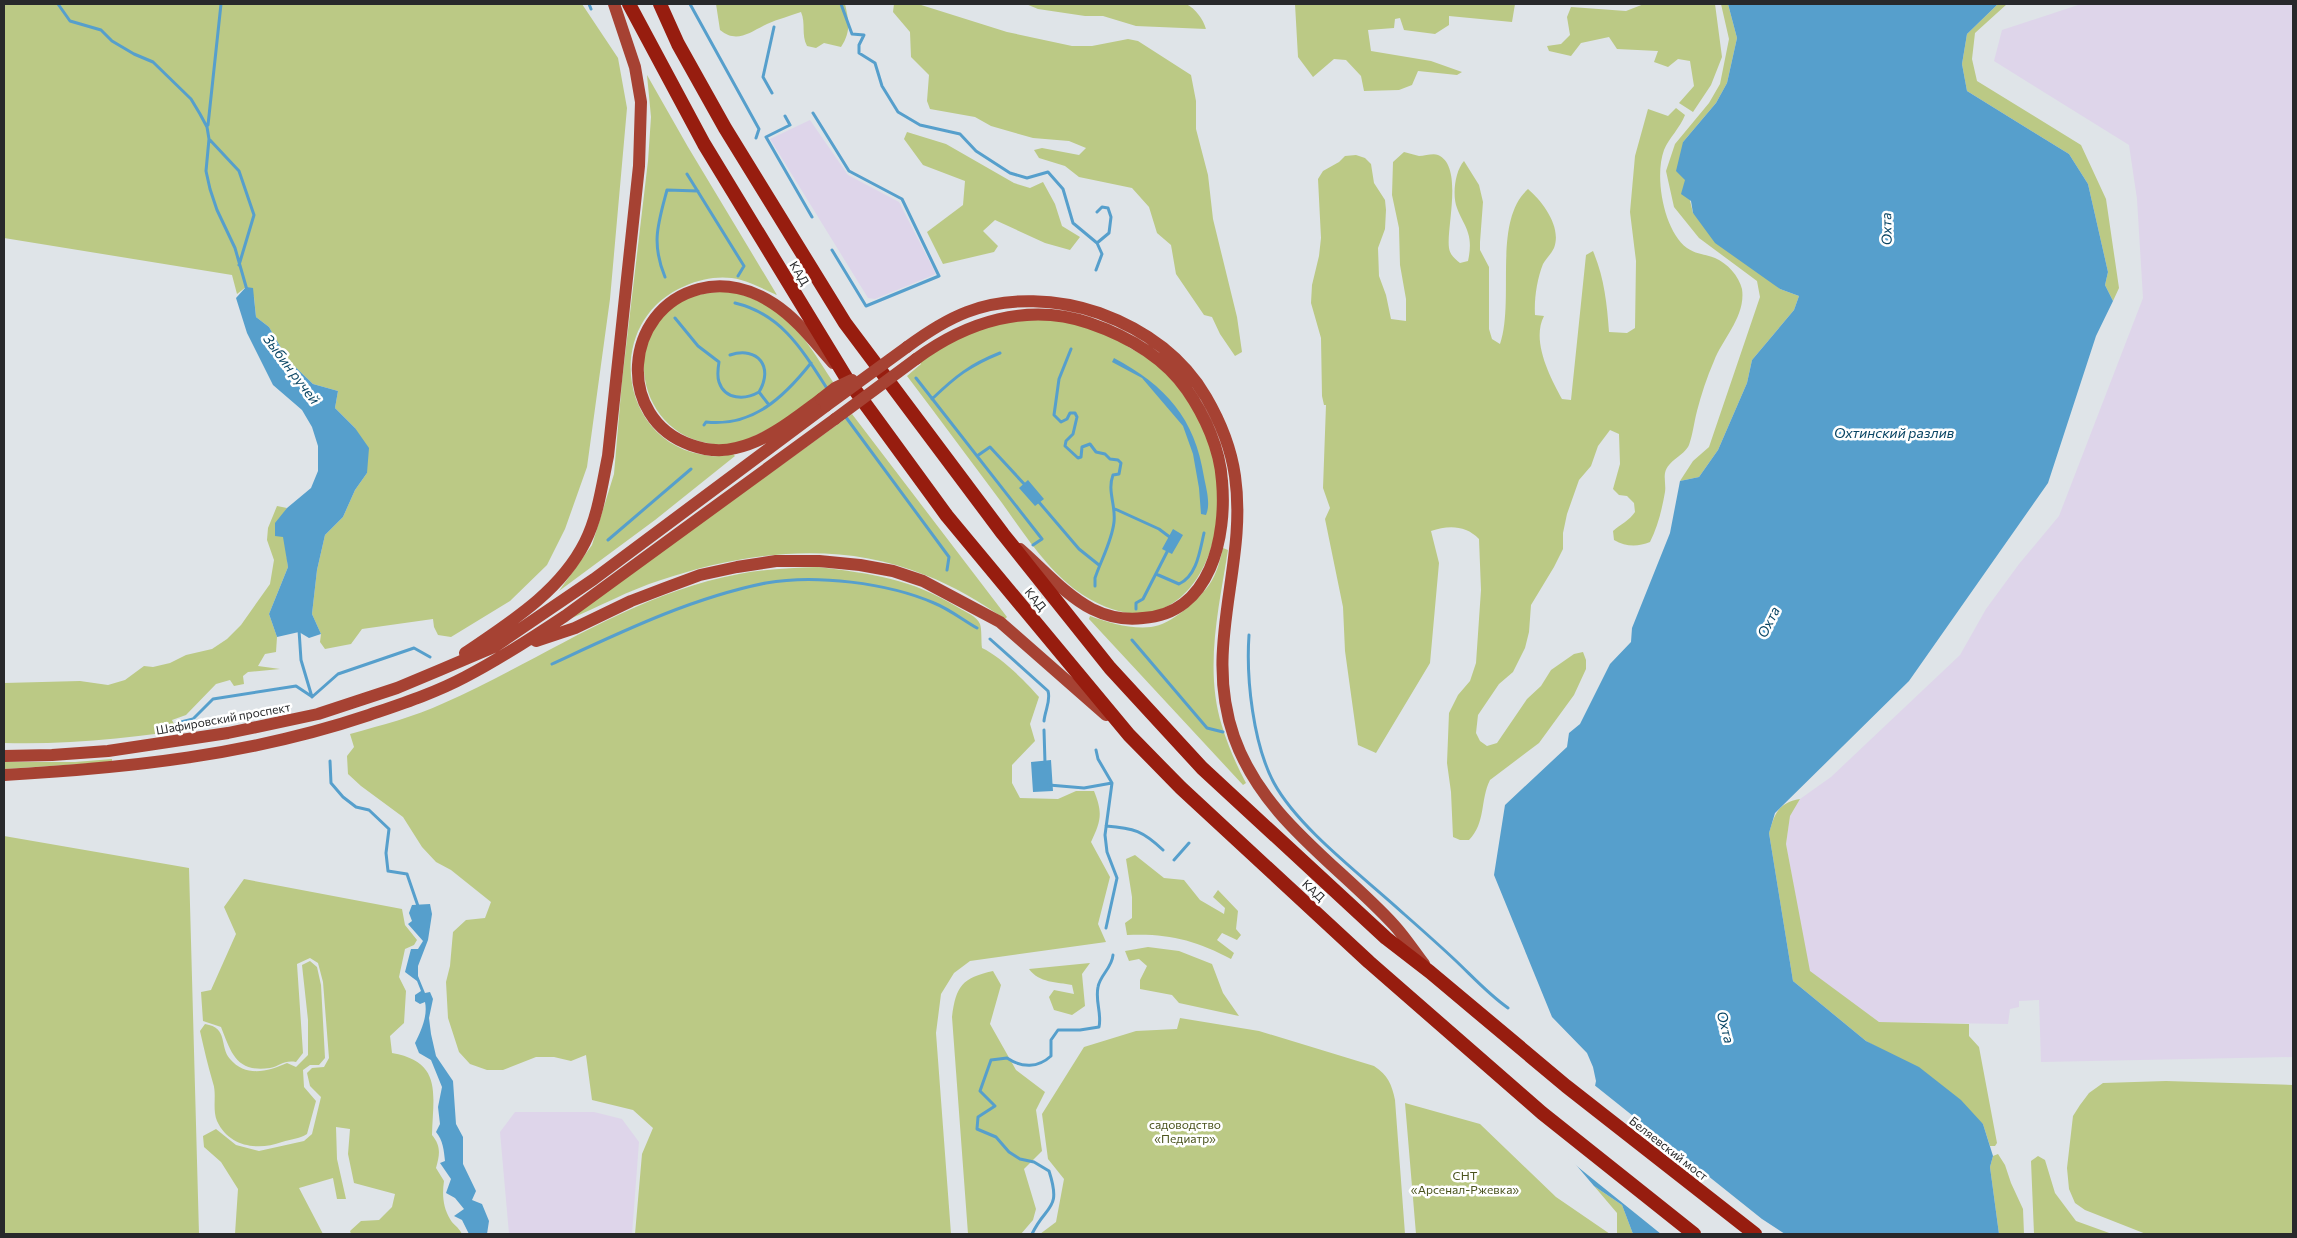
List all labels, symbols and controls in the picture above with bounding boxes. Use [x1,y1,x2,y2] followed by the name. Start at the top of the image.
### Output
[1877,213,1895,245] water label: Охта
[787,258,813,288] street label: КАД
[260,331,324,407] water label: Зыбин ручей
[1834,424,1955,441] water label: Охтинский разлив
[1022,585,1050,614] street label: КАД
[1753,604,1783,640] water label: Охта
[155,699,292,737] street label: Шафировский проспект
[1300,876,1329,904] street label: КАД
[1714,1009,1738,1045] water label: Охта
[1627,1113,1711,1183] street label: Беляевский мост
[1149,1117,1221,1145] park label: садоводство «Педиатр»
[1411,1168,1519,1196] park label: СНТ «Арсенал-Ржевка»

